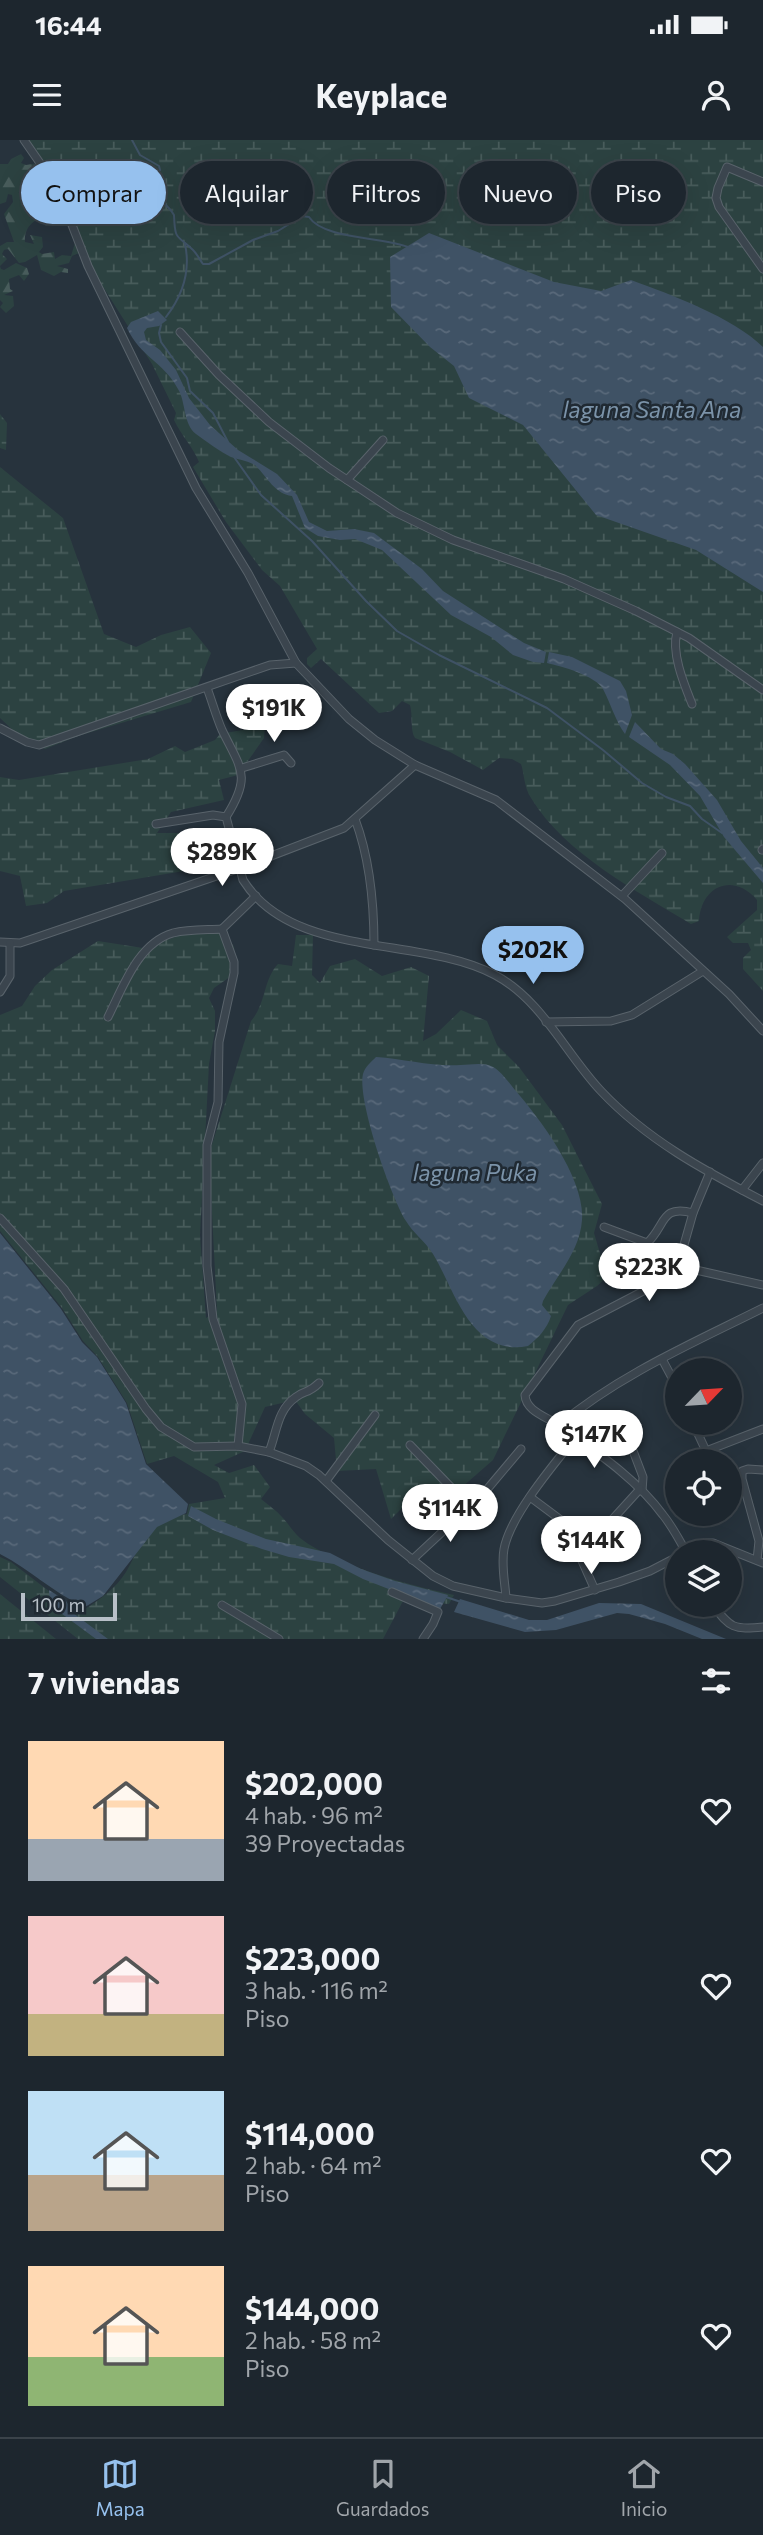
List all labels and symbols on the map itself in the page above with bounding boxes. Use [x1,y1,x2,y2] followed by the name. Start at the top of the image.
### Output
[563,395,741,423] water label: laguna Santa Ana
[225,684,323,744] pin: $191K
[173,828,271,888] pin: $289K
[484,926,582,986] pin: $202K
[413,1158,537,1186] water label: laguna Puka
[600,1244,698,1303] pin: $223K
[665,1358,742,1435] north arrow
[545,1410,643,1470] pin: $147K
[401,1484,499,1544] pin: $114K
[542,1516,640,1576] pin: $144K
[21,1590,117,1622] scale bar

